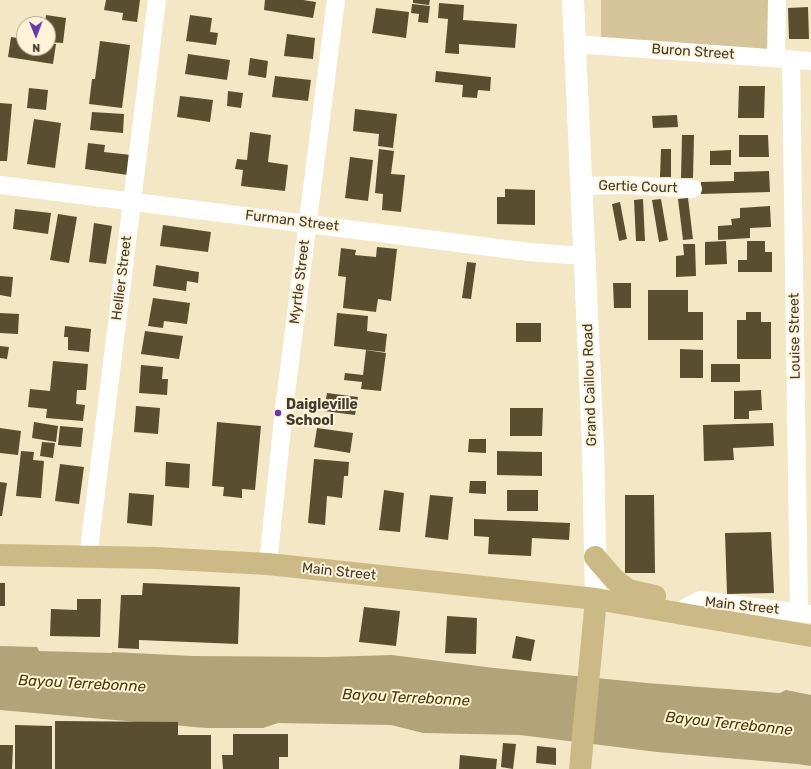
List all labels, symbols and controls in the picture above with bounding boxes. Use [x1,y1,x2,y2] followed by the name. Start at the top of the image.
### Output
[16,16,56,56] north arrow
[32,41,40,54] text: N
[651,41,735,63] street label: Buron Street
[598,177,678,197] street label: Gertie Court
[244,207,340,235] street label: Furman Street
[108,235,136,321] street label: Hellier Street
[286,239,314,325] street label: Myrtle Street
[786,293,804,379] street label: Louise Street
[579,323,601,447] street label: Grand Caillou Road
[286,397,358,430] place label: Daigleville School
[273,408,283,418] marker: Daigleville School
[301,560,377,584] street label: Main Street
[704,594,780,618] street label: Main Street
[18,672,146,696] water label: Bayou Terrebonne
[342,686,470,710] water label: Bayou Terrebonne
[665,708,793,740] water label: Bayou Terrebonne

